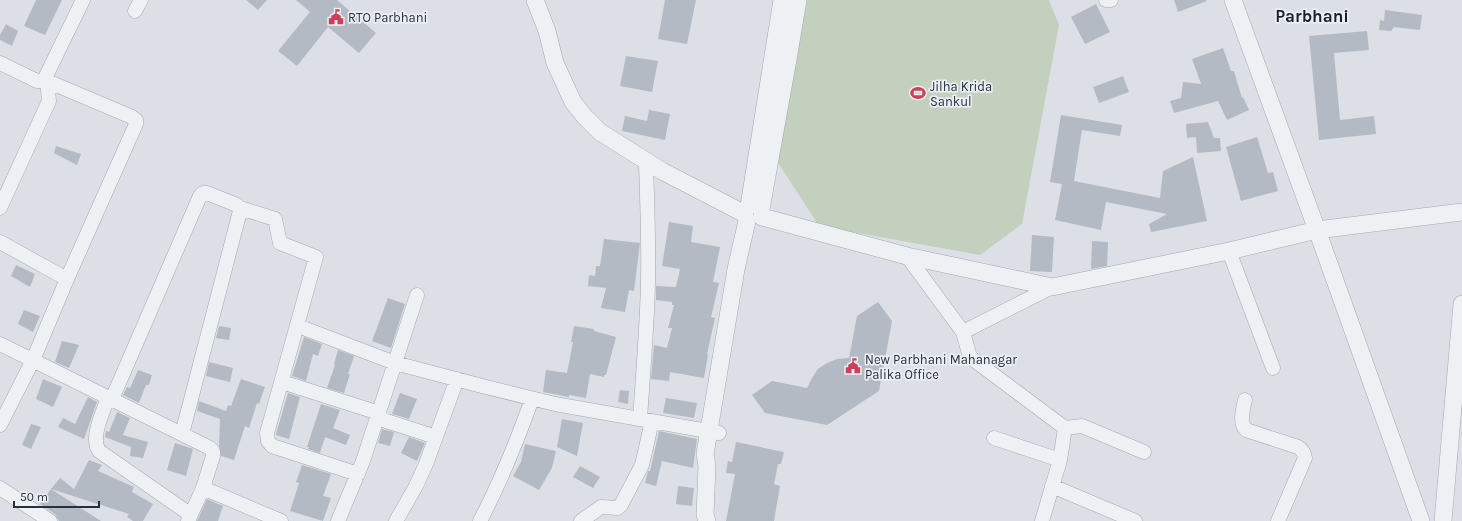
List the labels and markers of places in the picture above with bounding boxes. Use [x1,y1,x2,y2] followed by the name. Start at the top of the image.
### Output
[327,8,345,26] public building icon: RTO Parbhani
[348,10,427,25] place label: RTO Parbhani
[930,79,992,109] place label: Jilha Krida Sankul
[909,84,927,102] sports icon: Jilha Krida Sankul
[865,352,1017,382] place label: New Parbhani Mahanagar Palika Office
[844,357,862,375] public building icon: New Parbhani Mahanagar Palika Office

